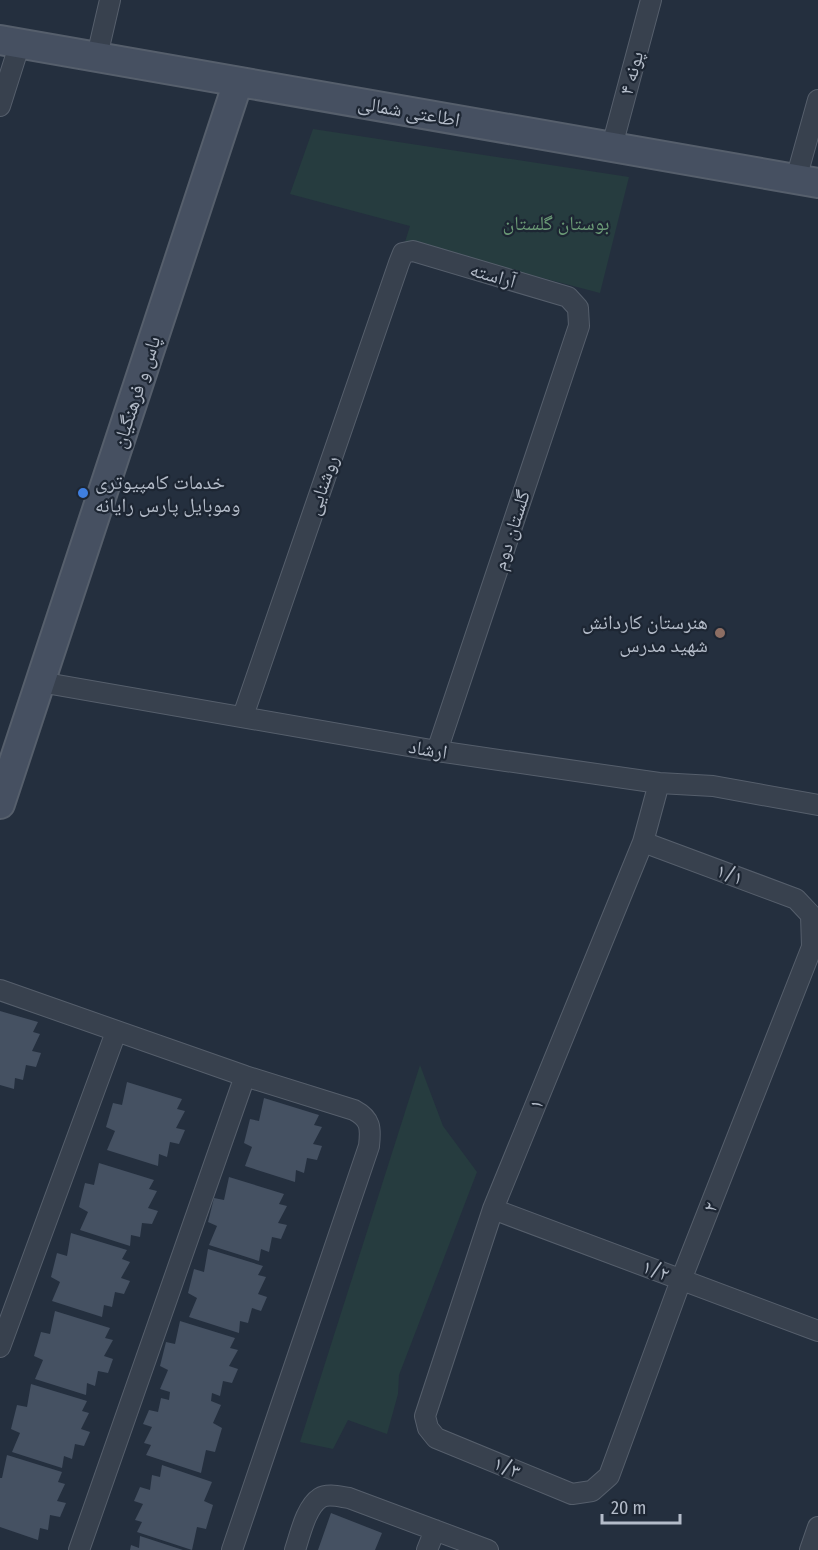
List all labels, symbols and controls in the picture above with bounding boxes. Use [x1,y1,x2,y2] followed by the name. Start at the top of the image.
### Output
[614,48,649,98] street label: پونه ۴
[356,90,462,132] street label: اطاعتی شمالی
[502,211,610,235] park label: بوستان گلستان
[467,257,520,293] street label: آراسته
[107,333,166,451] street label: پاس و فرهنگیان
[301,452,343,518] street label: روشنایی
[95,470,240,517] place label: خدمات کامپیوتری وموبایل پارس رایانه
[76,486,90,500] marker: خدمات کامپیوتری وموبایل پارس رایانه
[487,487,537,574] street label: گلستان دوم
[582,610,708,657] place label: هنرستان کاردانش شهید مدرس
[713,626,727,640] marker: هنرستان کاردانش شهید مدرس
[407,734,449,764] street label: ارشاد
[713,858,747,890] street label: ۱/۱
[523,1095,549,1113] street label: ۱
[697,1198,723,1215] street label: ۲
[639,1254,673,1286] street label: ۱/۲
[490,1451,524,1483] street label: ۱/۳
[602,1487,680,1525] scale bar
[611,1497,646,1519] text: 20 m

